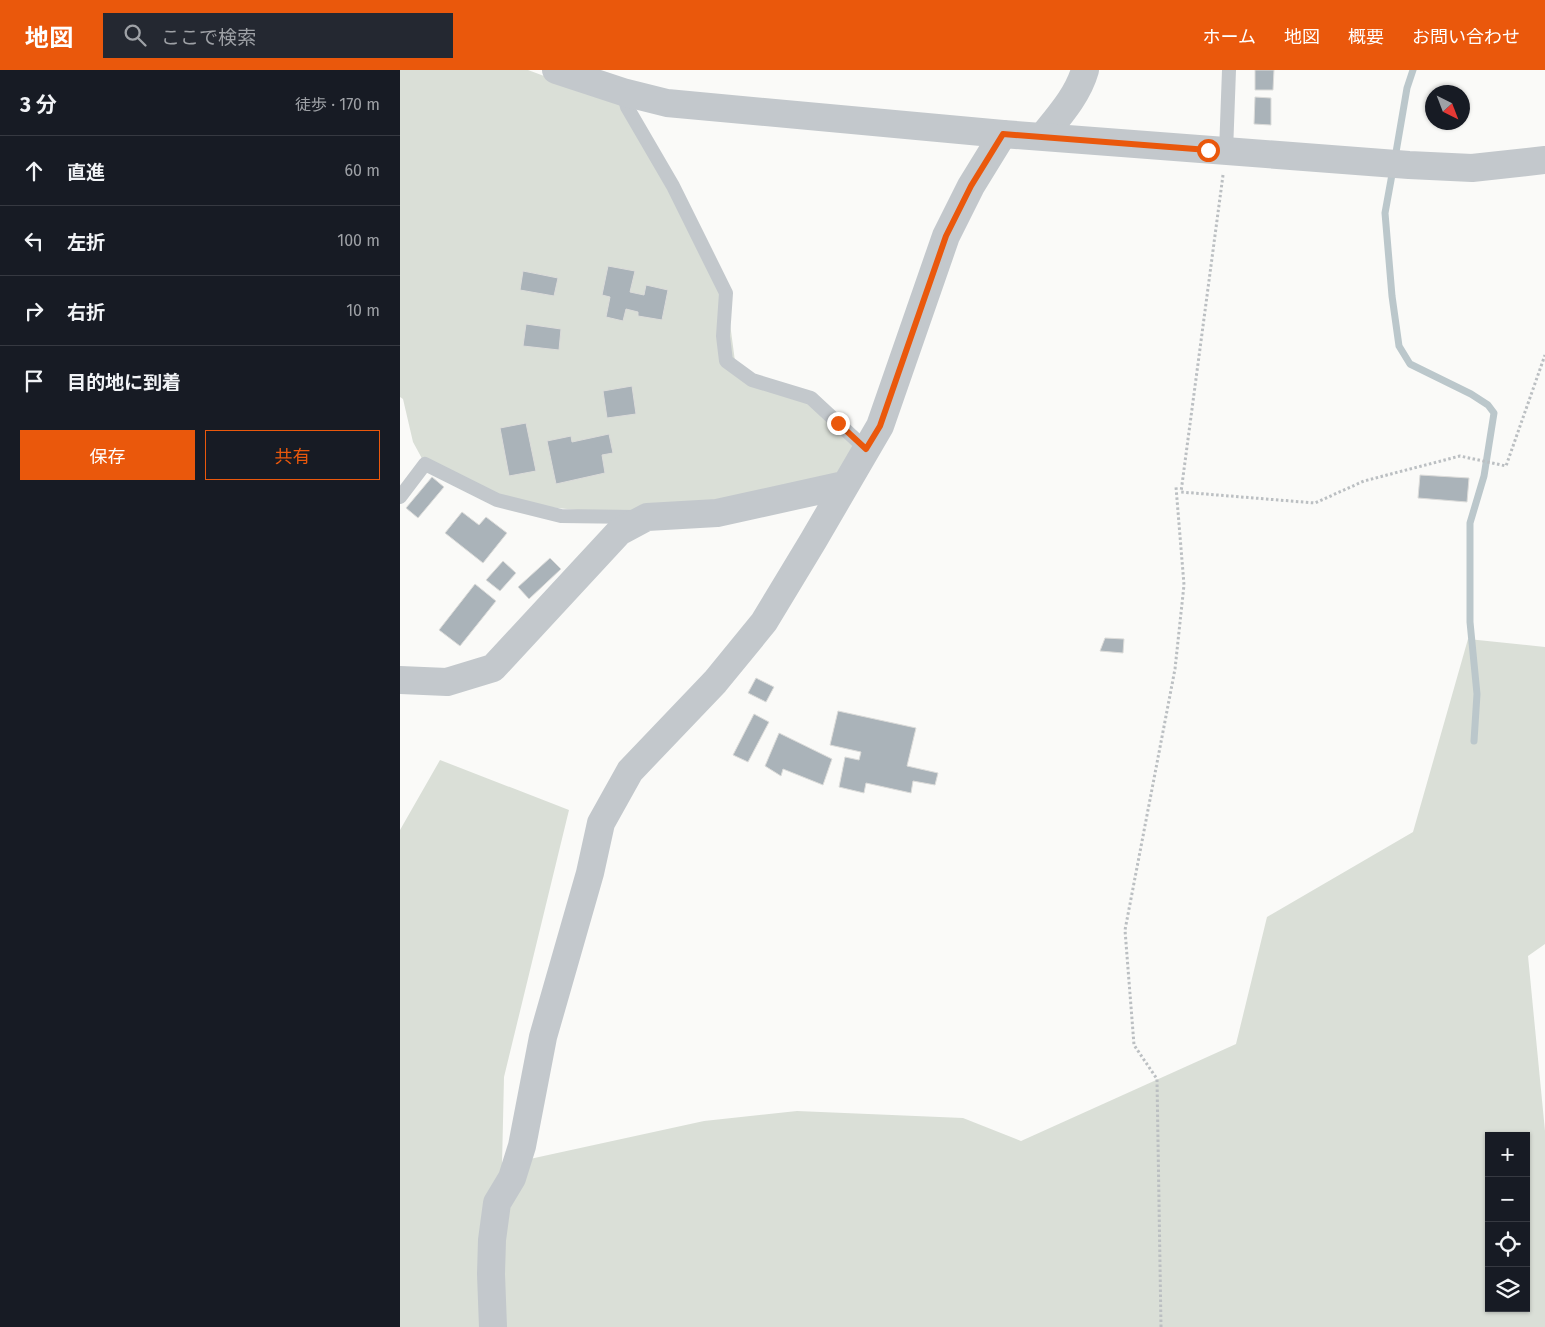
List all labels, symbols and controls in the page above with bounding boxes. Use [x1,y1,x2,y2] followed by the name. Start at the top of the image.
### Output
[103,13,453,58] search box
[121,21,149,49] icon: search
[25,24,73,52] text: 地図
[161,26,256,49] text: ここで検索
[1203,26,1256,48] text: ホーム
[1284,26,1320,48] text: 地図
[1348,26,1384,48] text: 概要
[1412,26,1520,48] text: お問い合わせ
[1425,85,1470,130] north arrow
[20,92,57,118] text: 3 分
[295,95,380,114] text: 徒歩 · 170 m
[1197,139,1220,162] route start
[20,157,48,185] icon: ahead
[67,161,105,184] text: 直進
[345,161,380,180] text: 60 m
[20,227,48,255] icon: left
[67,231,105,254] text: 左折
[337,231,380,250] text: 100 m
[20,297,48,325] icon: right
[67,301,105,324] text: 右折
[346,301,380,320] text: 10 m
[20,367,48,395] icon: arrive
[67,371,181,394] text: 目的地に到着
[827,412,850,435] route end
[20,430,195,480] button: 保存
[205,430,380,480] button: 共有
[1485,1132,1530,1312] map controls
[1485,1132,1530,1177] button: +
[1485,1177,1530,1222] button: −
[1485,1222,1530,1267] button: locate
[1485,1267,1530,1312] button: layers

